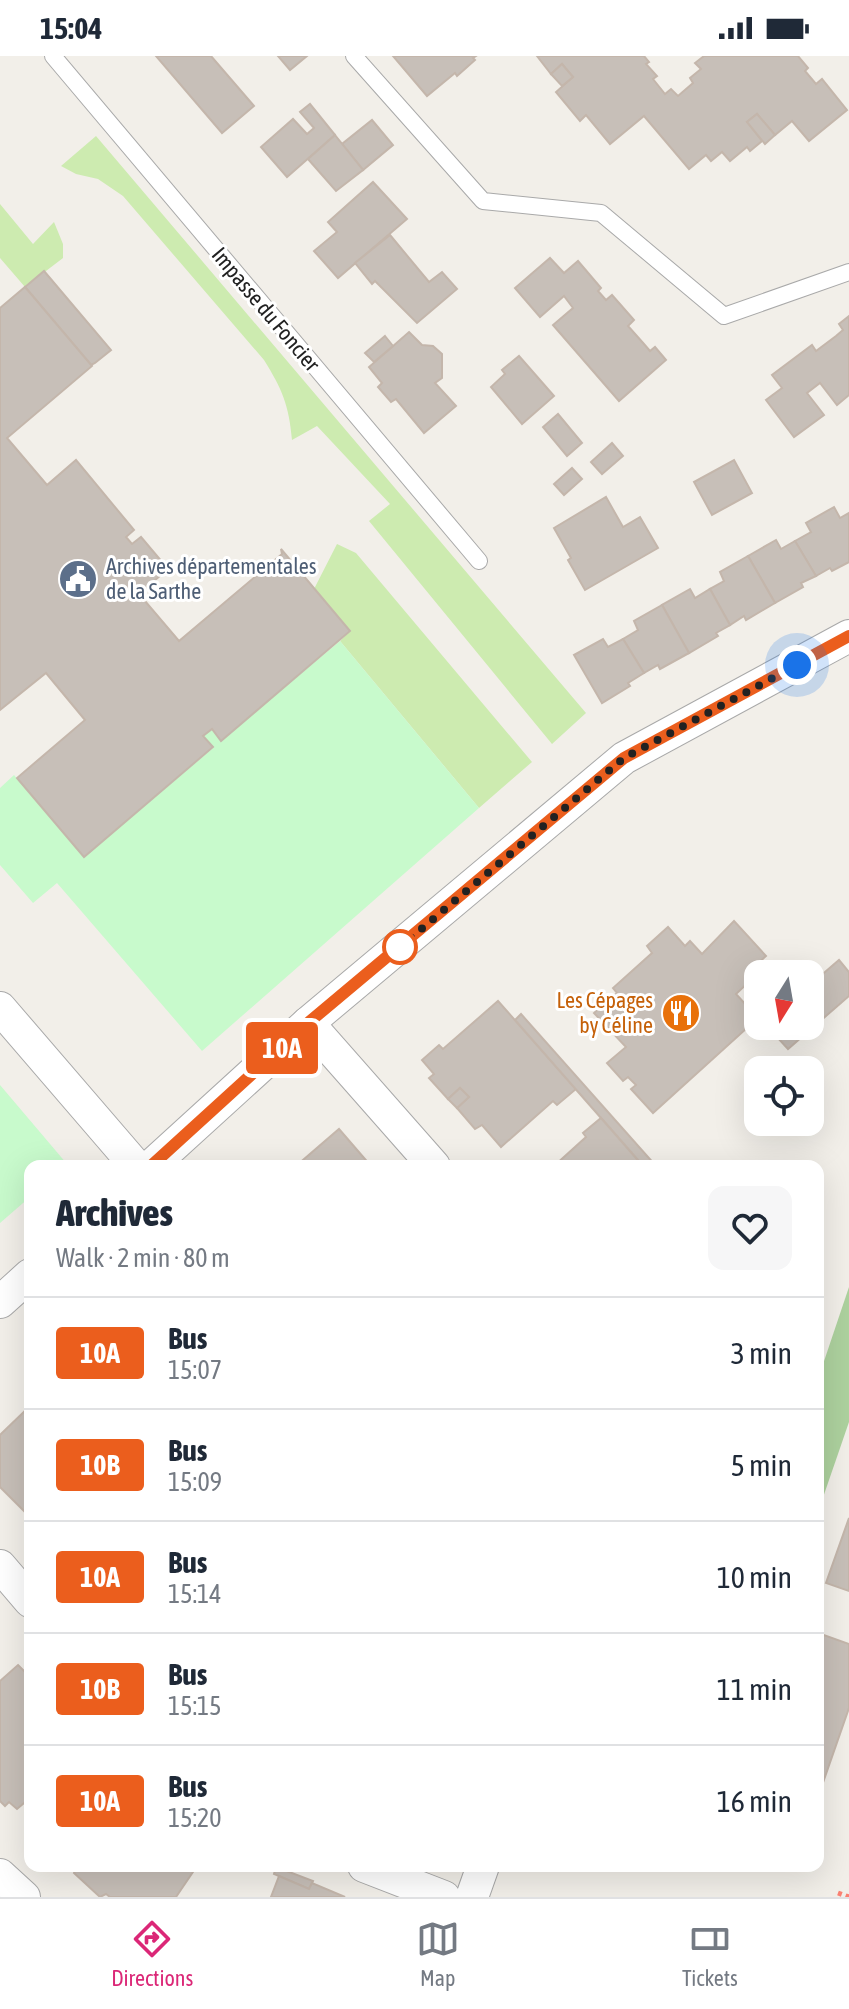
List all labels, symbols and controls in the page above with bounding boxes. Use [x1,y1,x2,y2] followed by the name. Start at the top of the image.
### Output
[40,11,102,45] text: 15:04
[207,242,326,377] street label: Impasse du Foncier
[106,553,317,604] place label: Archives départementales de la Sarthe
[57,558,99,600] public building icon: Archives départementales de la Sarthe
[777,645,817,685] your location
[383,930,417,964] unlabelled marker
[744,960,824,1040] north arrow
[744,960,824,1136] map controls
[556,987,653,1038] place label: Les Cépages by Céline
[660,992,702,1034] restaurant icon: Les Cépages by Céline
[236,1022,328,1074] line badge: 10A
[262,1032,302,1064] text: 10A
[744,1056,824,1136] button: locate
[708,1186,792,1270] button: heart
[56,1191,173,1234] text: Archives
[56,1243,230,1273] text: Walk · 2 min · 80 m
[168,1321,207,1355] text: Bus
[731,1336,792,1370] text: 3 min
[80,1337,120,1369] text: 10A
[168,1355,222,1385] text: 15:07
[168,1433,207,1467] text: Bus
[731,1448,792,1482] text: 5 min
[80,1449,120,1481] text: 10B
[168,1467,222,1497] text: 15:09
[168,1545,207,1579] text: Bus
[717,1560,792,1594] text: 10 min
[80,1561,120,1593] text: 10A
[168,1579,222,1609] text: 15:14
[168,1657,207,1691] text: Bus
[717,1672,792,1706] text: 11 min
[80,1673,120,1705] text: 10B
[168,1691,222,1721] text: 15:15
[168,1769,207,1803] text: Bus
[717,1784,792,1818] text: 16 min
[80,1785,120,1817] text: 10A
[168,1803,222,1833] text: 15:20
[111,1917,193,1991] tab: Directions
[416,1917,460,1991] tab: Map
[682,1917,738,1991] tab: Tickets

